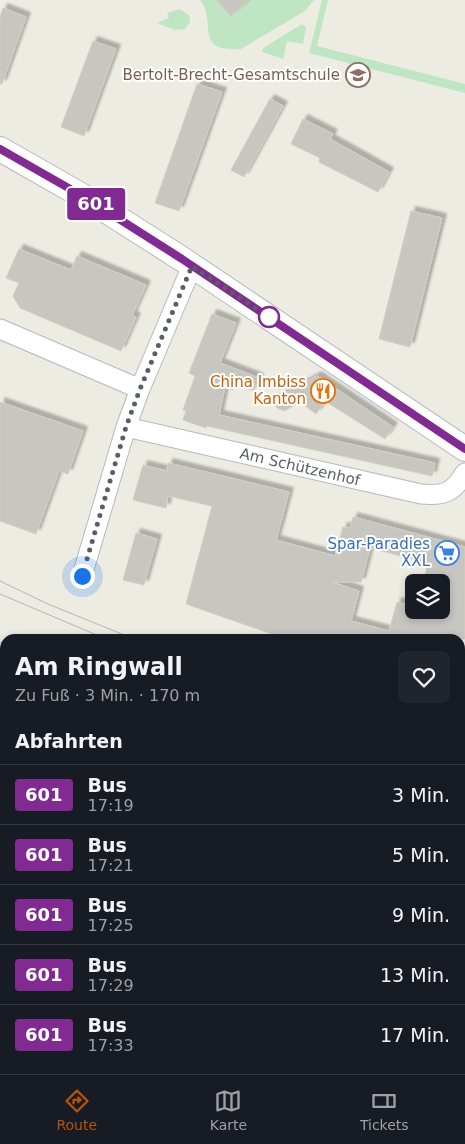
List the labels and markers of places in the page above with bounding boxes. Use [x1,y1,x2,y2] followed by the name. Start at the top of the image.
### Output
[345,62,371,88] school or university icon: Bertolt-Brecht-Gesamtschule
[123,66,340,84] place label: Bertolt-Brecht-Gesamtschule
[258,306,280,328] unlabelled marker
[210,373,306,408] place label: China Imbiss Kanton
[310,378,336,404] restaurant icon: China Imbiss Kanton
[327,535,431,570] place label: Spar-Paradies XXL
[434,540,460,566] supermarket icon: Spar-Paradies XXL

